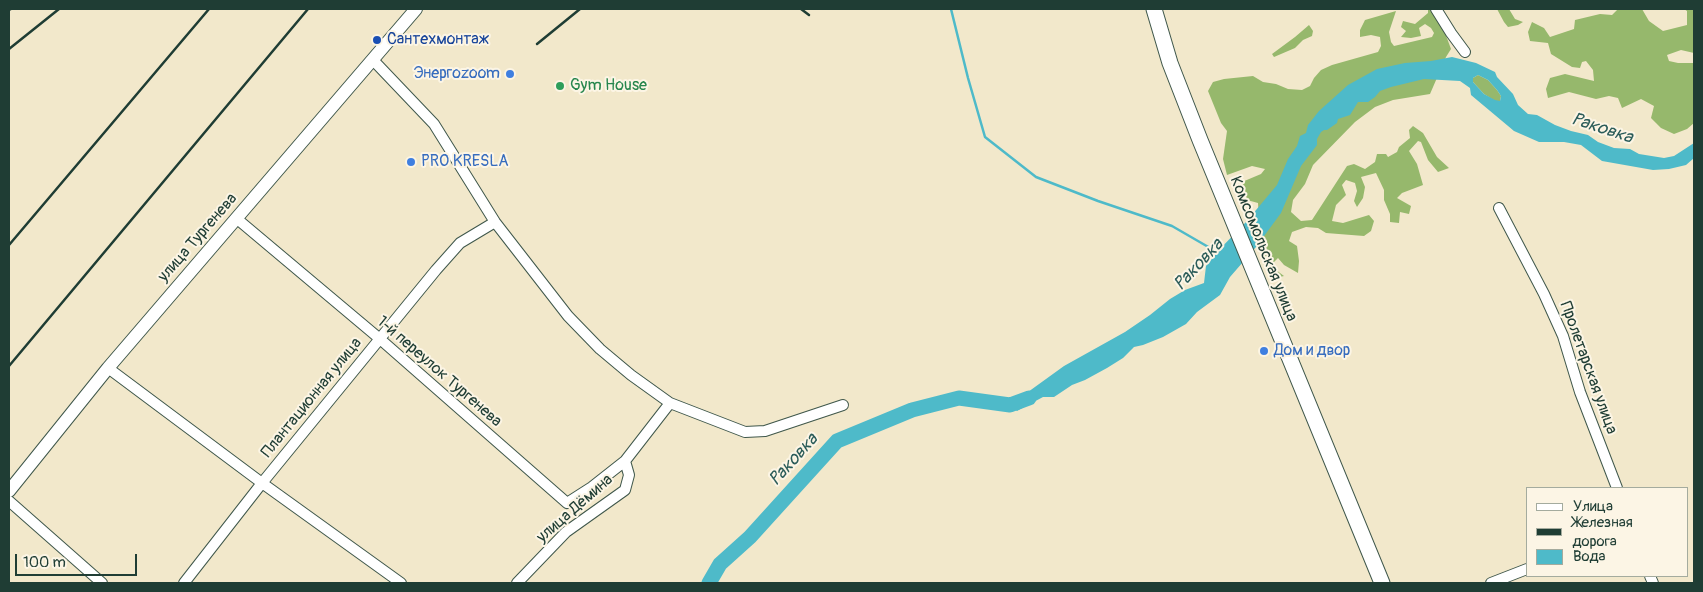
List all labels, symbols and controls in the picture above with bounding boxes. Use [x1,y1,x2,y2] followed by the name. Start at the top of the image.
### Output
[387,30,489,50] place label: Сантехмонтаж
[371,34,383,46] marker: Сантехмонтаж
[414,64,500,84] place label: Энергоzoom
[504,68,516,80] marker: Энергоzoom
[570,76,647,96] place label: Gym House
[554,80,566,92] marker: Gym House
[1569,109,1635,149] water label: Раковка
[421,152,509,172] place label: PRO KRESLA
[405,156,417,168] marker: PRO KRESLA
[1225,174,1301,324] street label: Комсомольская улица
[154,190,242,286] street label: улица Тургенева
[1170,235,1228,295] water label: Раковка
[1555,299,1621,437] street label: Пролетарская улица
[373,313,505,431] street label: 1-й переулок Тургенева
[258,334,366,462] street label: Плантационная улица
[1274,341,1350,361] place label: Дом и двор
[1258,345,1270,357] marker: Дом и двор
[765,429,823,491] water label: Раковка
[533,471,617,547] street label: улица Дёмина
[1526,487,1688,577] legend
[1573,497,1613,516] text: Улица
[1572,513,1633,551] text: Железная дорога
[18,544,140,576] scale bar
[1573,547,1606,566] text: Вода
[23,553,66,572] text: 100 m

